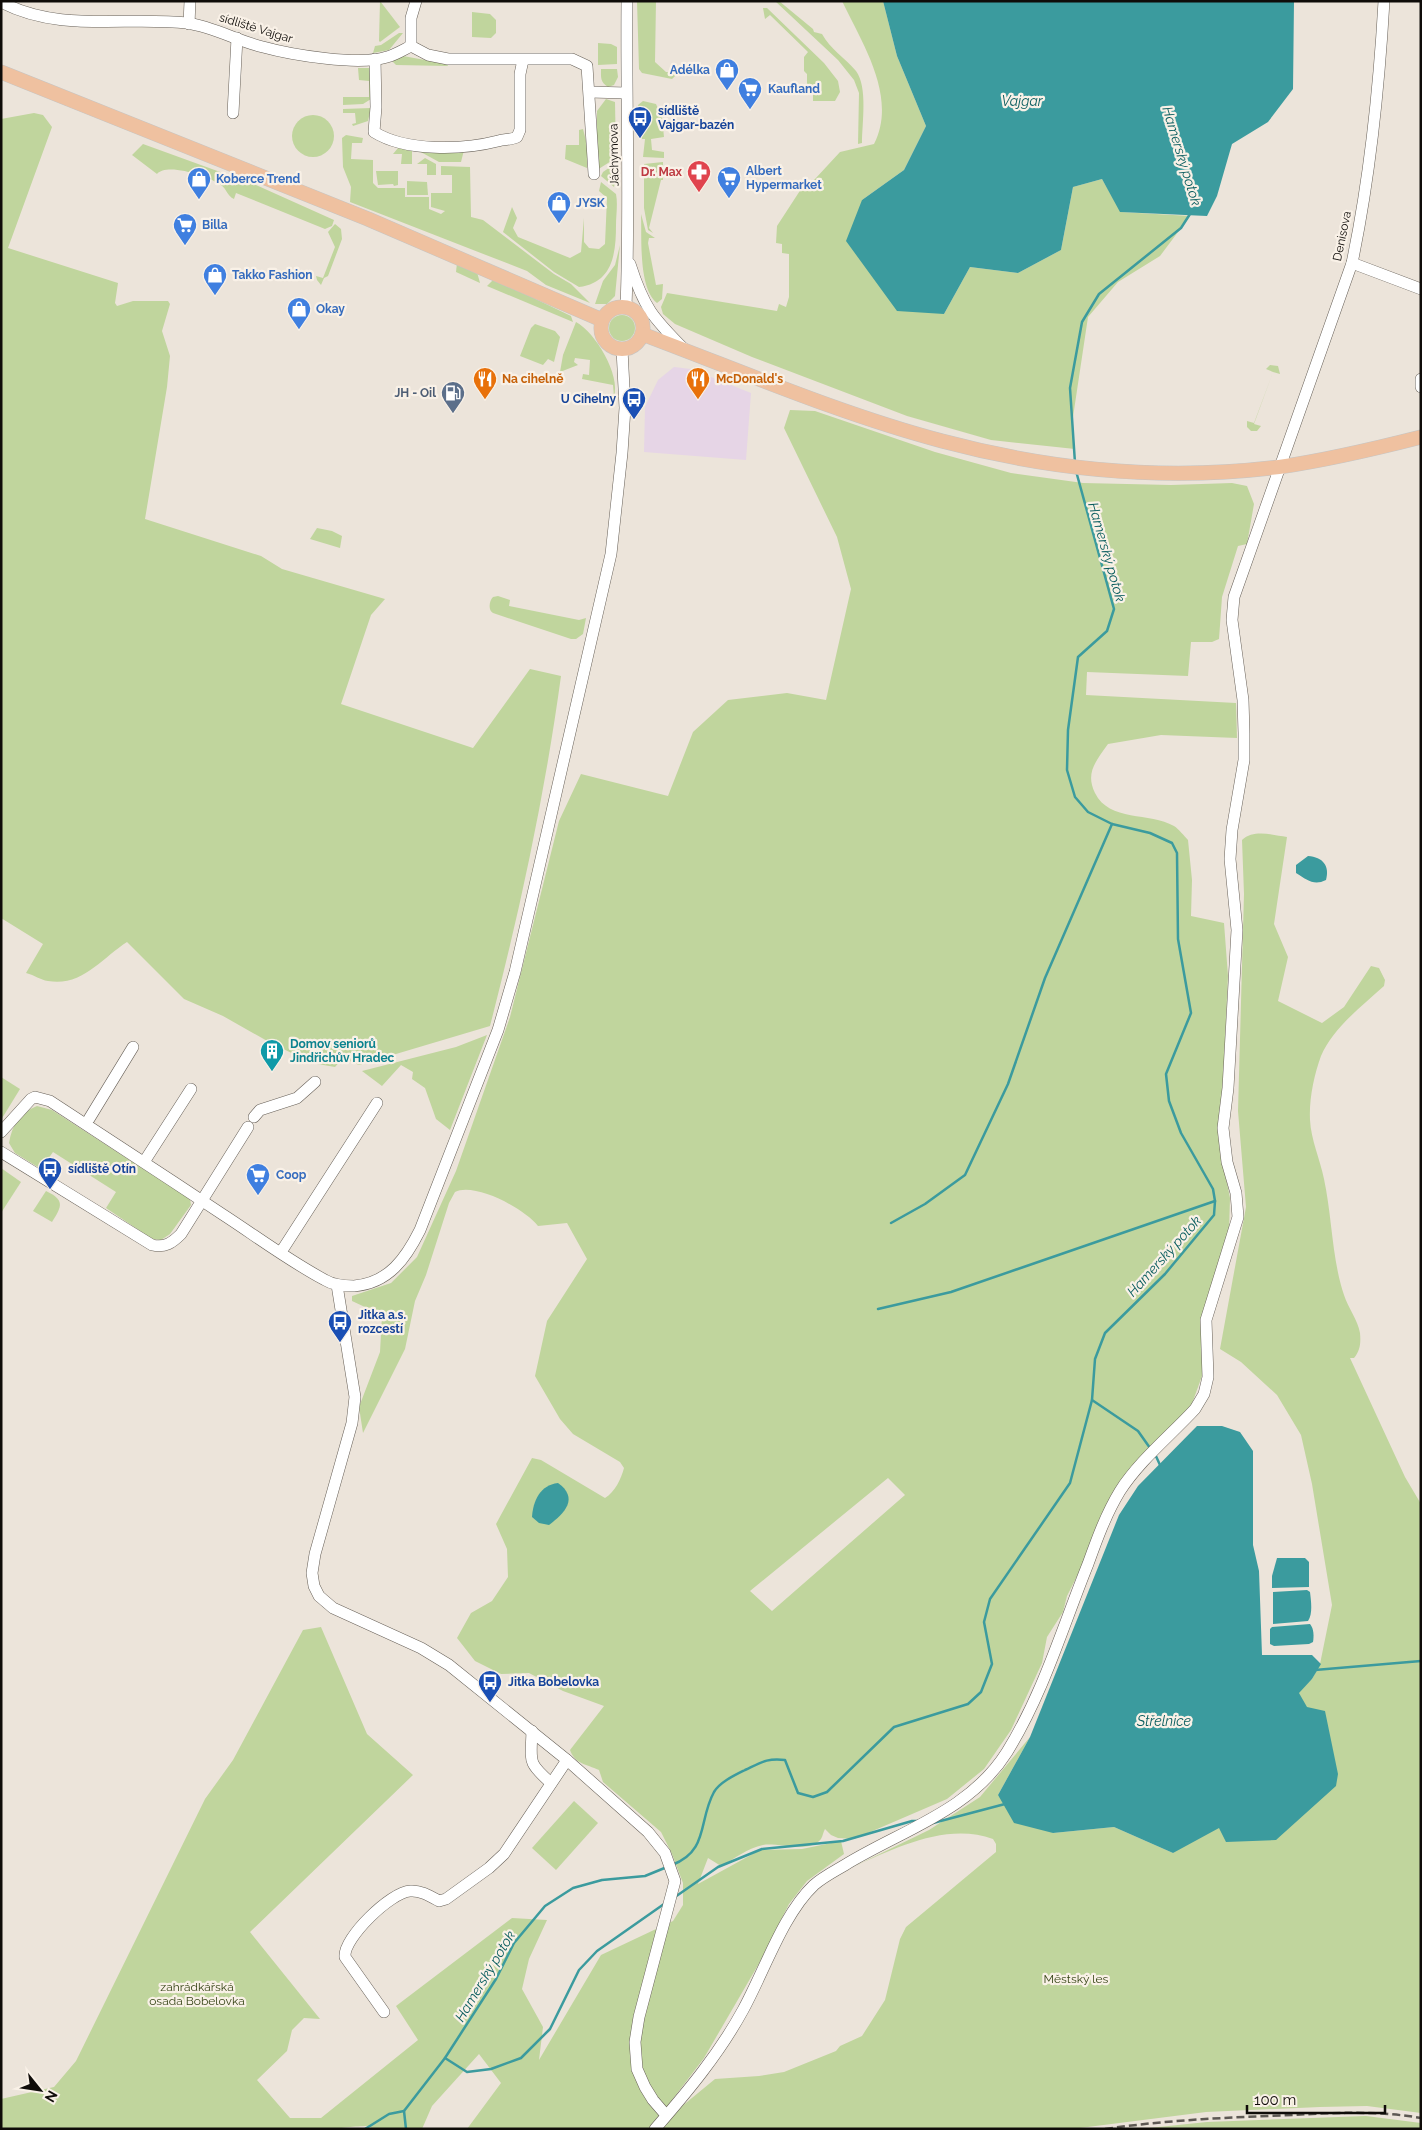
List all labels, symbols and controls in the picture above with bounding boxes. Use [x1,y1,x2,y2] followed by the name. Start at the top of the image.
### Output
[218,10,295,46] street label: sídliště Vajgar
[714,57,740,91] shop icon: Adélka
[670,63,710,77] place label: Adélka
[737,76,763,110] supermarket icon: Kaufland
[768,82,820,96] place label: Kaufland
[1001,93,1044,109] water label: Vajgar
[658,104,734,132] place label: sídliště Vajgar-bazén
[627,105,653,139] bus stop icon: sídliště Vajgar-bazén
[1159,105,1205,208] water label: Hamerský potok
[606,123,622,187] street label: Jáchymova
[686,159,712,193] pharmacy icon: Dr. Max
[746,164,822,192] place label: Albert Hypermarket
[641,165,683,179] place label: Dr. Max
[716,165,742,199] supermarket icon: Albert Hypermarket
[186,166,212,200] shop icon: Koberce Trend
[216,172,301,186] place label: Koberce Trend
[546,190,572,224] shop icon: JYSK
[576,196,606,210] place label: JYSK
[1330,210,1354,262] street label: Denisova
[172,212,198,246] supermarket icon: Billa
[202,218,228,232] place label: Billa
[202,262,228,296] shop icon: Takko Fashion
[232,268,313,282] place label: Takko Fashion
[286,296,312,330] shop icon: Okay
[316,302,345,316] place label: Okay
[472,366,498,400] restaurant icon: Na cihelně
[685,366,711,400] restaurant icon: McDonald's
[502,372,563,386] place label: Na cihelně
[716,372,783,386] place label: McDonald's
[440,380,466,414] fuel station icon: JH - Oil
[394,386,436,400] place label: JH - Oil
[621,386,647,420] bus stop icon: U Cihelny
[561,392,616,406] place label: U Cihelny
[1085,500,1129,604] water label: Hamerský potok
[290,1037,395,1065] place label: Domov seniorů Jindřichův Hradec
[259,1038,285,1072] building icon: Domov seniorů Jindřichův Hradec
[37,1156,63,1190] bus stop icon: sídliště Otín
[68,1162,136,1176] place label: sídliště Otín
[245,1162,271,1196] supermarket icon: Coop
[276,1168,307,1182] place label: Coop
[1124,1212,1205,1300] water label: Hamerský potok
[358,1308,406,1336] place label: Jitka a.s. rozcestí
[327,1309,353,1343] bus stop icon: Jitka a.s. rozcestí
[477,1669,503,1703] bus stop icon: Jitka Bobelovka
[508,1675,599,1689] place label: Jitka Bobelovka
[1136,1713,1192,1729] water label: Střelnice
[452,1927,519,2024] water label: Hamerský potok
[1044,1972,1109,1986] park label: Městský les
[149,1980,245,2008] park label: zahrádkářská osada Bobelovka
[15,2065,65,2115] north arrow
[1247,2082,1384,2114] scale bar
[42,2088,61,2105] text: N
[1254,2091,1296,2109] text: 100 m

